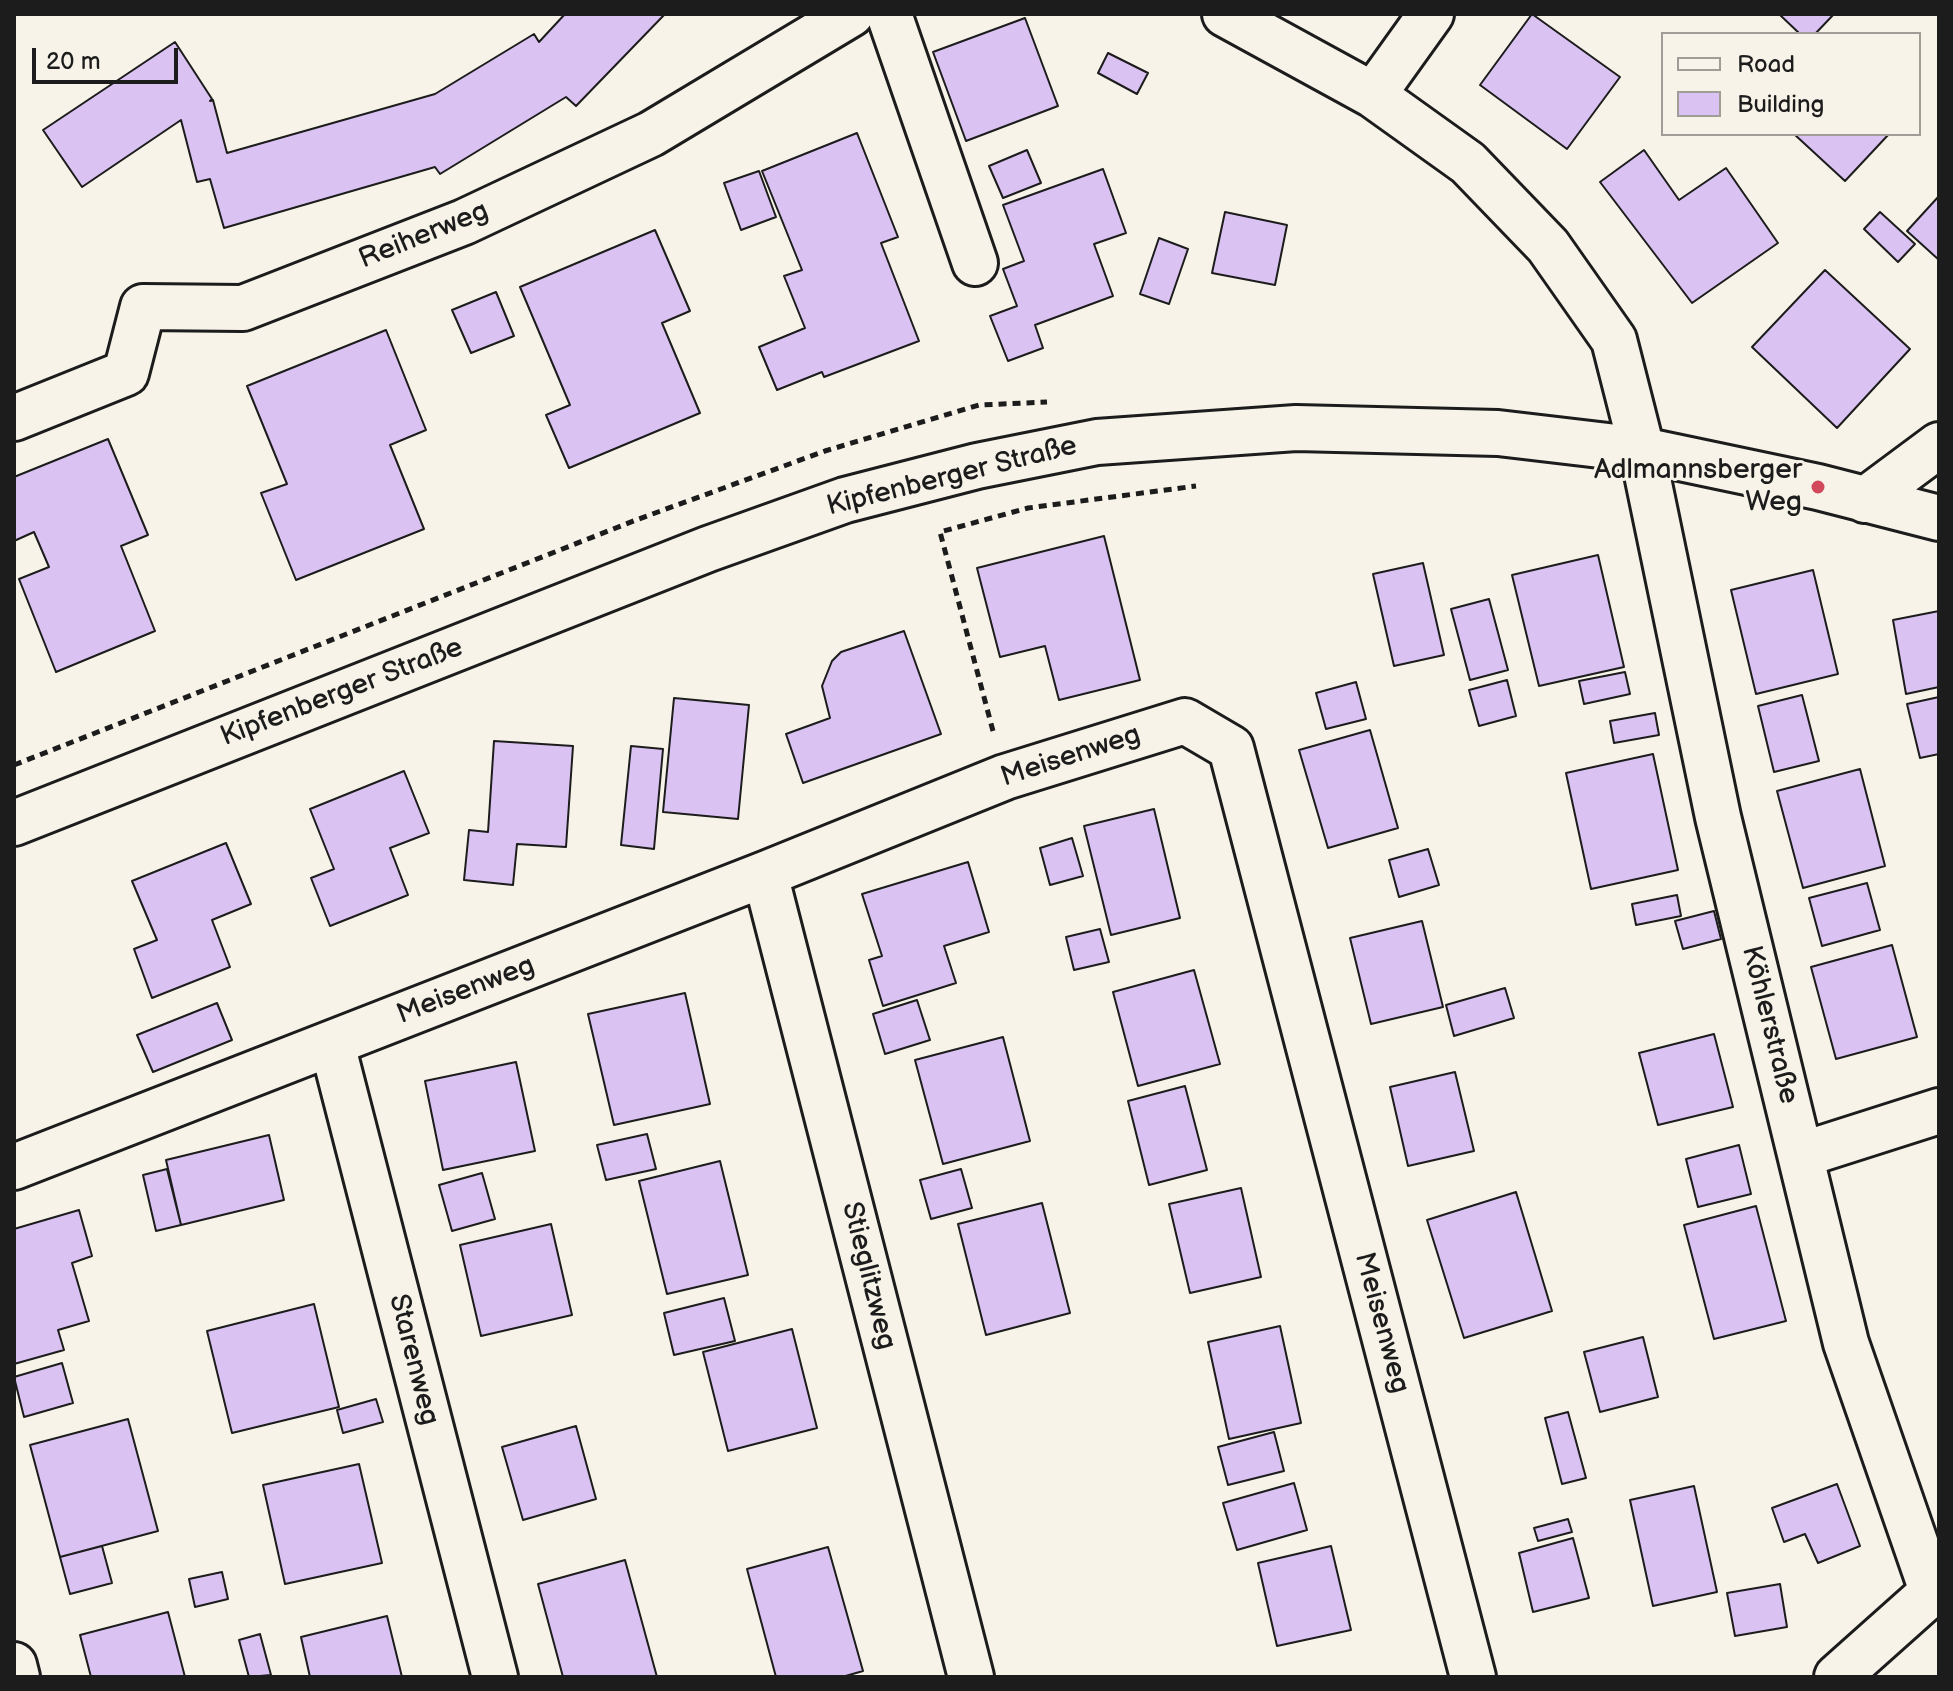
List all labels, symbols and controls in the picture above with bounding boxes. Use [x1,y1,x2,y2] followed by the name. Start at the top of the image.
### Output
[36,32,182,82] scale bar
[1661,32,1921,136] legend
[46,47,101,76] text: 20 m
[1737,50,1795,79] text: Road
[1737,90,1824,119] text: Building
[354,195,494,277] street label: Reiherweg
[823,430,1081,524] street label: Kipfenberger Straße
[1594,454,1802,520] place label: Adlmannsberger Weg
[1809,478,1827,496] marker: Adlmannsberger Weg
[216,631,468,755] street label: Kipfenberger Straße
[997,719,1145,795] street label: Meisenweg
[1733,942,1805,1108] street label: Köhlerstraße
[392,949,540,1033] street label: Meisenweg
[833,1199,903,1353] street label: Stieglitzweg
[1346,1249,1416,1397] street label: Meisenweg
[381,1291,445,1429] street label: Starenweg

